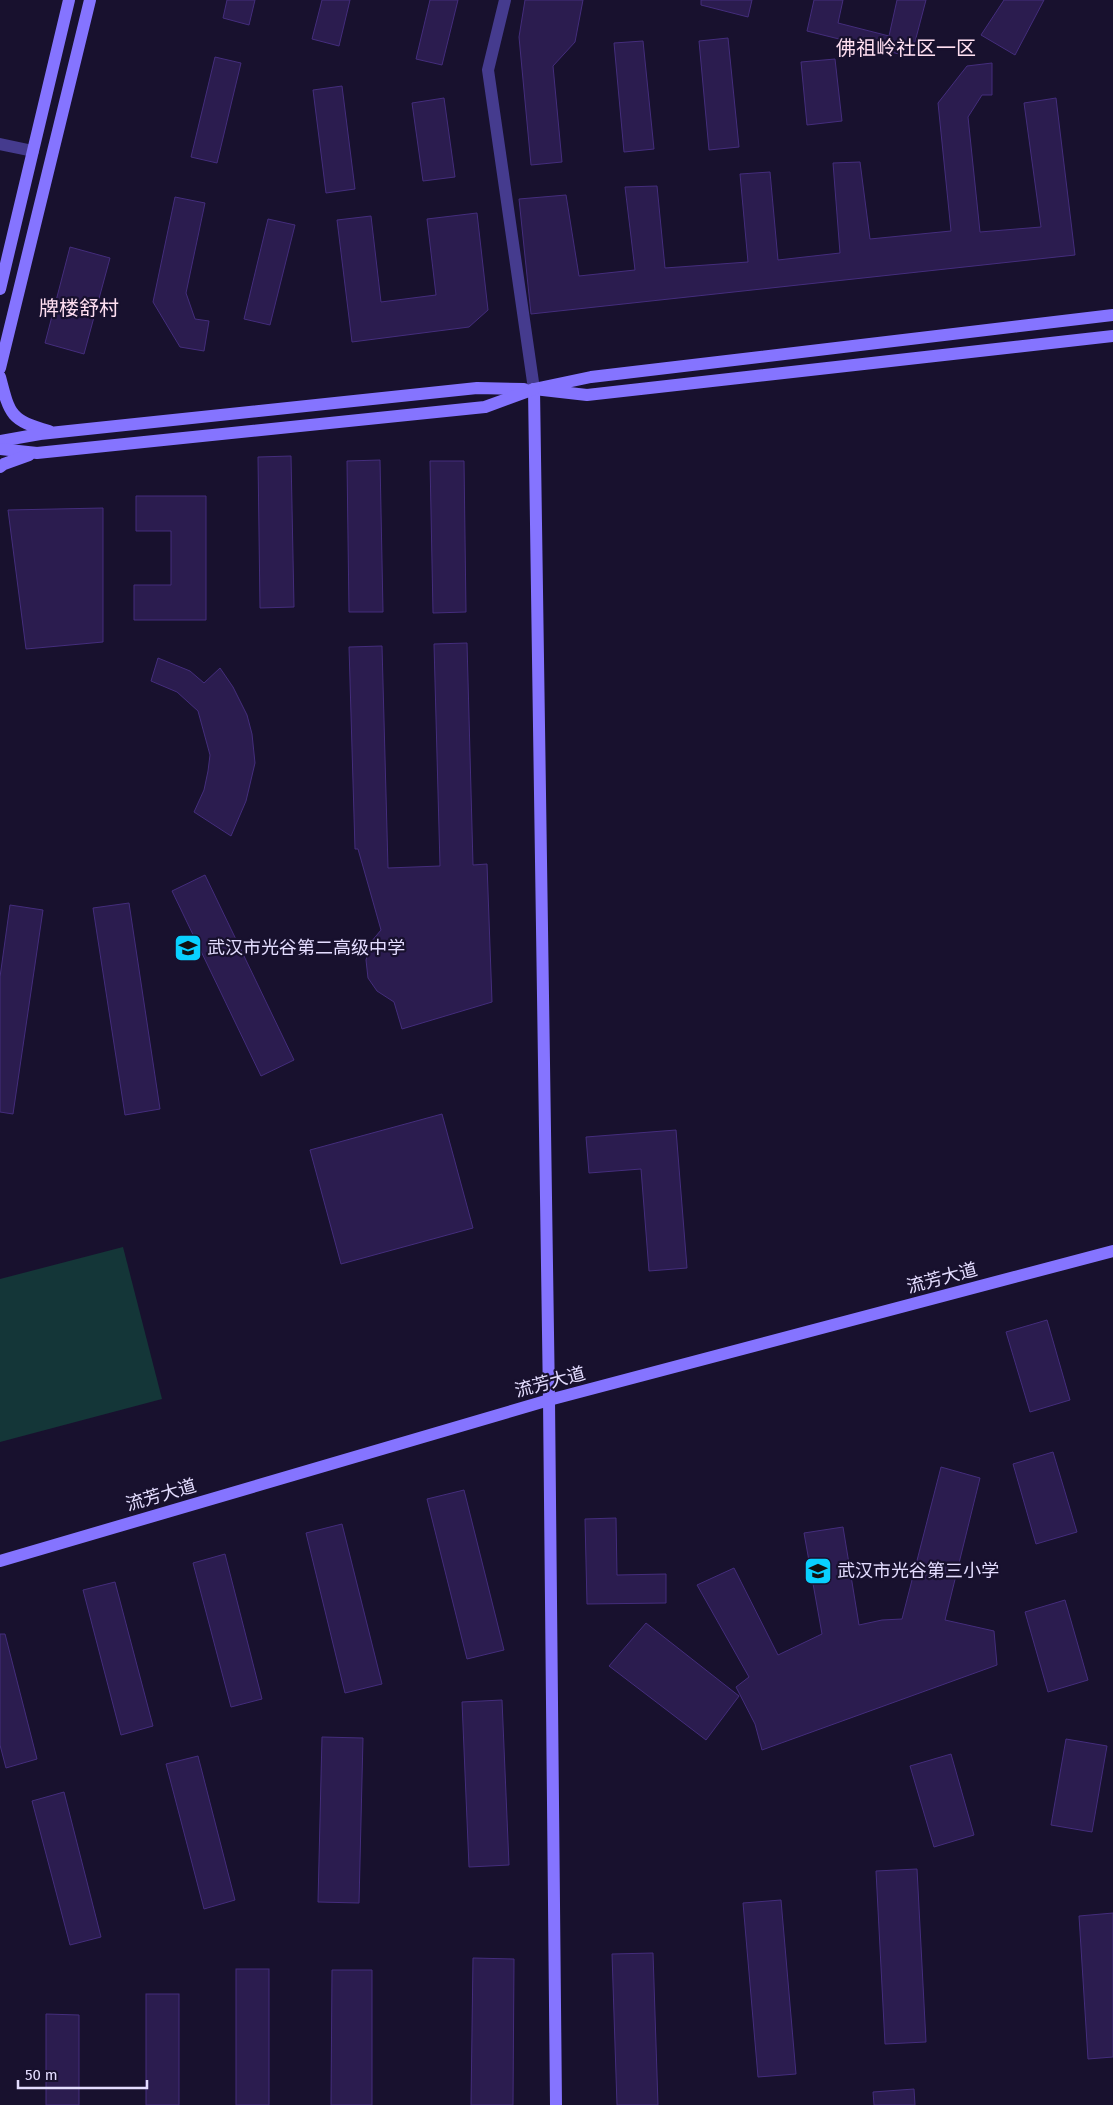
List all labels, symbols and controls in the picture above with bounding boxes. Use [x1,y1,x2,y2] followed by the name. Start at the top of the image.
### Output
[836,36,976,60] district label: 佛祖岭社区一区
[39,296,119,320] district label: 牌楼舒村
[173,933,203,963] school or university icon: 武汉市光谷第二高级中学
[207,937,405,959] place label: 武汉市光谷第二高级中学
[904,1258,980,1298] street label: 流芳大道
[512,1362,588,1402] street label: 流芳大道
[123,1475,199,1515] street label: 流芳大道
[803,1556,833,1586] school or university icon: 武汉市光谷第三小学
[837,1560,999,1582] place label: 武汉市光谷第三小学
[18,2058,146,2090] scale bar
[25,2066,58,2084] text: 50 m

